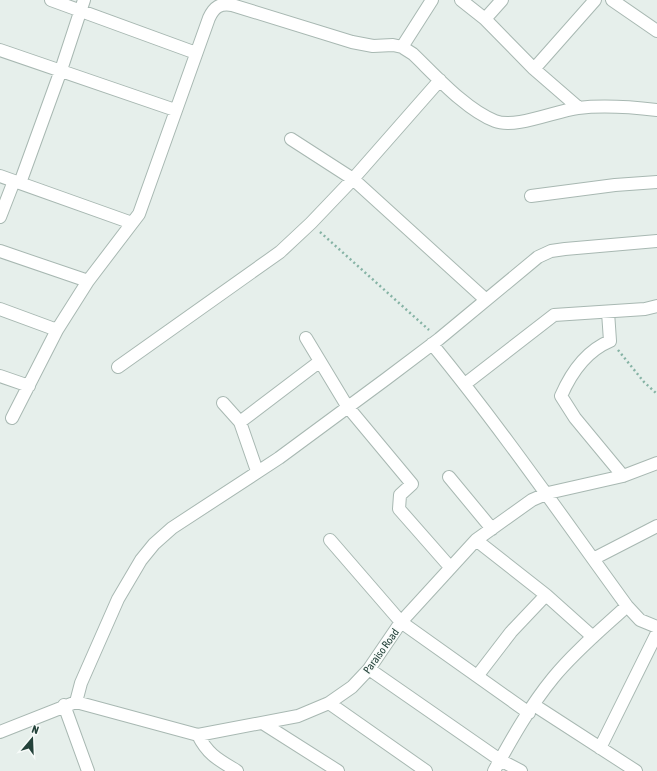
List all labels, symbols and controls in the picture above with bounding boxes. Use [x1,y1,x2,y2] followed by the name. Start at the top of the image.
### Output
[361,626,401,676] street label: Paraiso Road
[12,719,52,759] north arrow
[30,723,40,736] text: N

